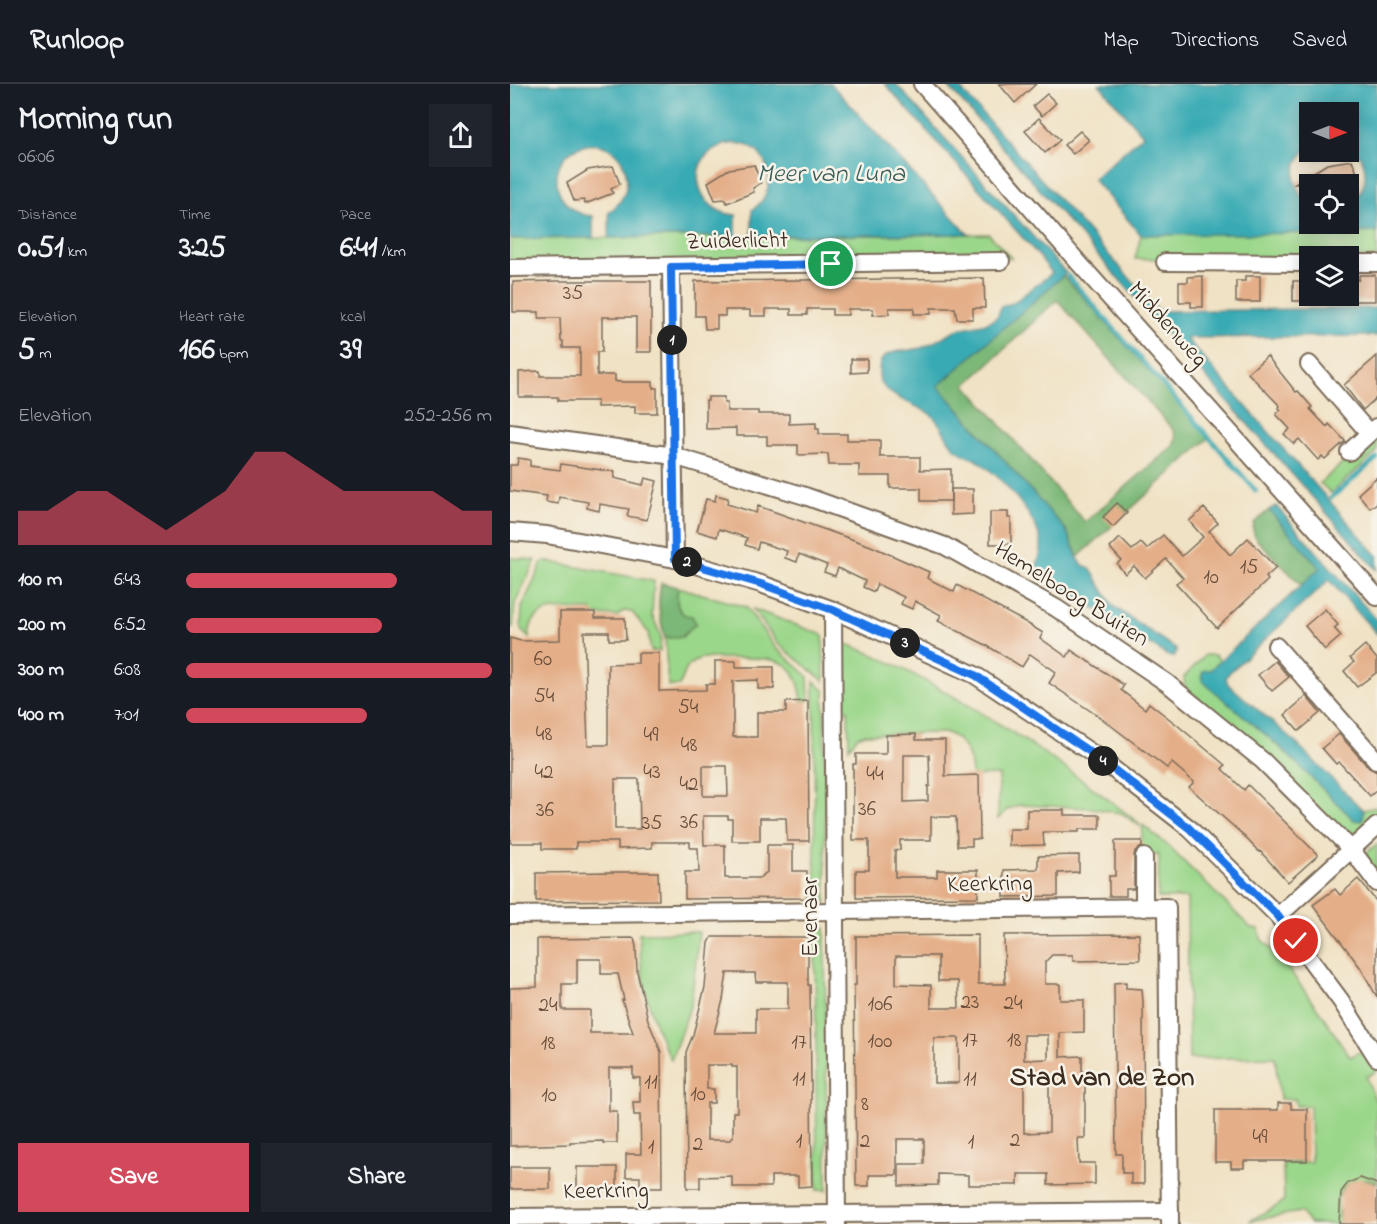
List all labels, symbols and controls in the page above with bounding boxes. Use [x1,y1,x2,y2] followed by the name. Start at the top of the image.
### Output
[30,21,124,62] text: Runloop
[1103,26,1139,56] text: Map
[1172,26,1259,56] text: Directions
[1292,26,1347,56] text: Saved
[18,96,172,144] text: Morning run
[1299,102,1359,162] north arrow
[1299,102,1359,306] map controls
[429,104,492,167] button: share
[18,143,55,172] text: 06:06
[757,156,906,194] water label: Meer van Luna
[1299,174,1359,234] button: locate
[18,203,77,227] text: Distance
[179,203,211,227] text: Time
[340,203,371,227] text: Pace
[686,224,788,260] street label: Zuiderlicht
[18,227,64,271] text: 0.51
[179,227,226,271] text: 3:25
[340,227,378,271] text: 6:41
[805,238,856,289] pin
[64,240,87,264] text: km
[378,240,406,264] text: /km
[1299,246,1359,306] button: layers
[814,247,847,280] icon: arrive
[1119,274,1215,376] street label: Middenweg
[563,279,583,309] house number: 35
[18,305,77,329] text: Elevation
[179,305,245,329] text: Heart rate
[340,305,365,329] text: kcal
[657,325,687,355] pin: 1
[669,328,675,352] text: 1
[18,329,35,373] text: 5
[179,329,215,373] text: 166
[340,329,361,373] text: 39
[35,342,52,366] text: m
[215,342,249,366] text: bpm
[18,402,92,431] text: Elevation
[404,402,492,431] text: 252–256 m
[987,533,1155,657] street label: Hemelboog Buiten
[672,547,702,577] pin: 2
[683,550,691,574] text: 2
[1240,553,1258,583] house number: 15
[1203,563,1219,593] house number: 10
[18,566,62,595] text: 100 m
[114,566,141,595] text: 6:43
[18,611,66,640] text: 200 m
[114,611,146,640] text: 6:52
[890,628,920,658] pin: 3
[902,631,908,655] text: 3
[534,645,552,675] house number: 60
[18,656,64,685] text: 300 m
[114,656,141,685] text: 6:08
[534,682,555,712] house number: 54
[678,693,699,723] house number: 54
[18,701,64,730] text: 400 m
[114,701,139,730] text: 7:01
[536,720,552,750] house number: 48
[644,721,659,751] house number: 49
[681,731,697,761] house number: 48
[1088,746,1118,776] pin: 4
[1100,749,1106,773] text: 4
[534,758,554,788] house number: 42
[643,758,661,788] house number: 43
[866,760,884,790] house number: 44
[679,770,699,800] house number: 42
[858,795,876,825] house number: 36
[536,796,554,826] house number: 36
[680,808,698,838] house number: 36
[642,809,662,839] house number: 35
[947,867,1033,903] street label: Keerkring
[794,876,829,957] street label: Evenaar
[1270,915,1321,966] pin
[1279,924,1312,957] icon: check
[960,988,980,1018] house number: 23
[1003,989,1023,1019] house number: 24
[868,990,893,1020] house number: 106
[538,991,558,1021] house number: 24
[962,1026,978,1056] house number: 17
[1007,1026,1021,1056] house number: 18
[868,1027,892,1057] house number: 100
[791,1028,807,1058] house number: 17
[541,1029,555,1059] house number: 18
[1010,1059,1194,1098] district label: Stad van de Zon
[792,1065,806,1095] house number: 11
[963,1065,977,1095] house number: 11
[644,1068,658,1098] house number: 11
[690,1080,706,1110] house number: 10
[541,1081,557,1111] house number: 10
[861,1090,869,1120] house number: 8
[1253,1123,1268,1153] house number: 49
[1010,1126,1020,1156] house number: 2
[796,1127,803,1157] house number: 1
[860,1127,870,1157] house number: 2
[968,1128,975,1158] house number: 1
[693,1130,703,1160] house number: 2
[648,1133,655,1163] house number: 1
[18,1143,249,1212] button: Save
[261,1143,492,1212] button: Share
[563,1174,649,1210] street label: Keerkring

